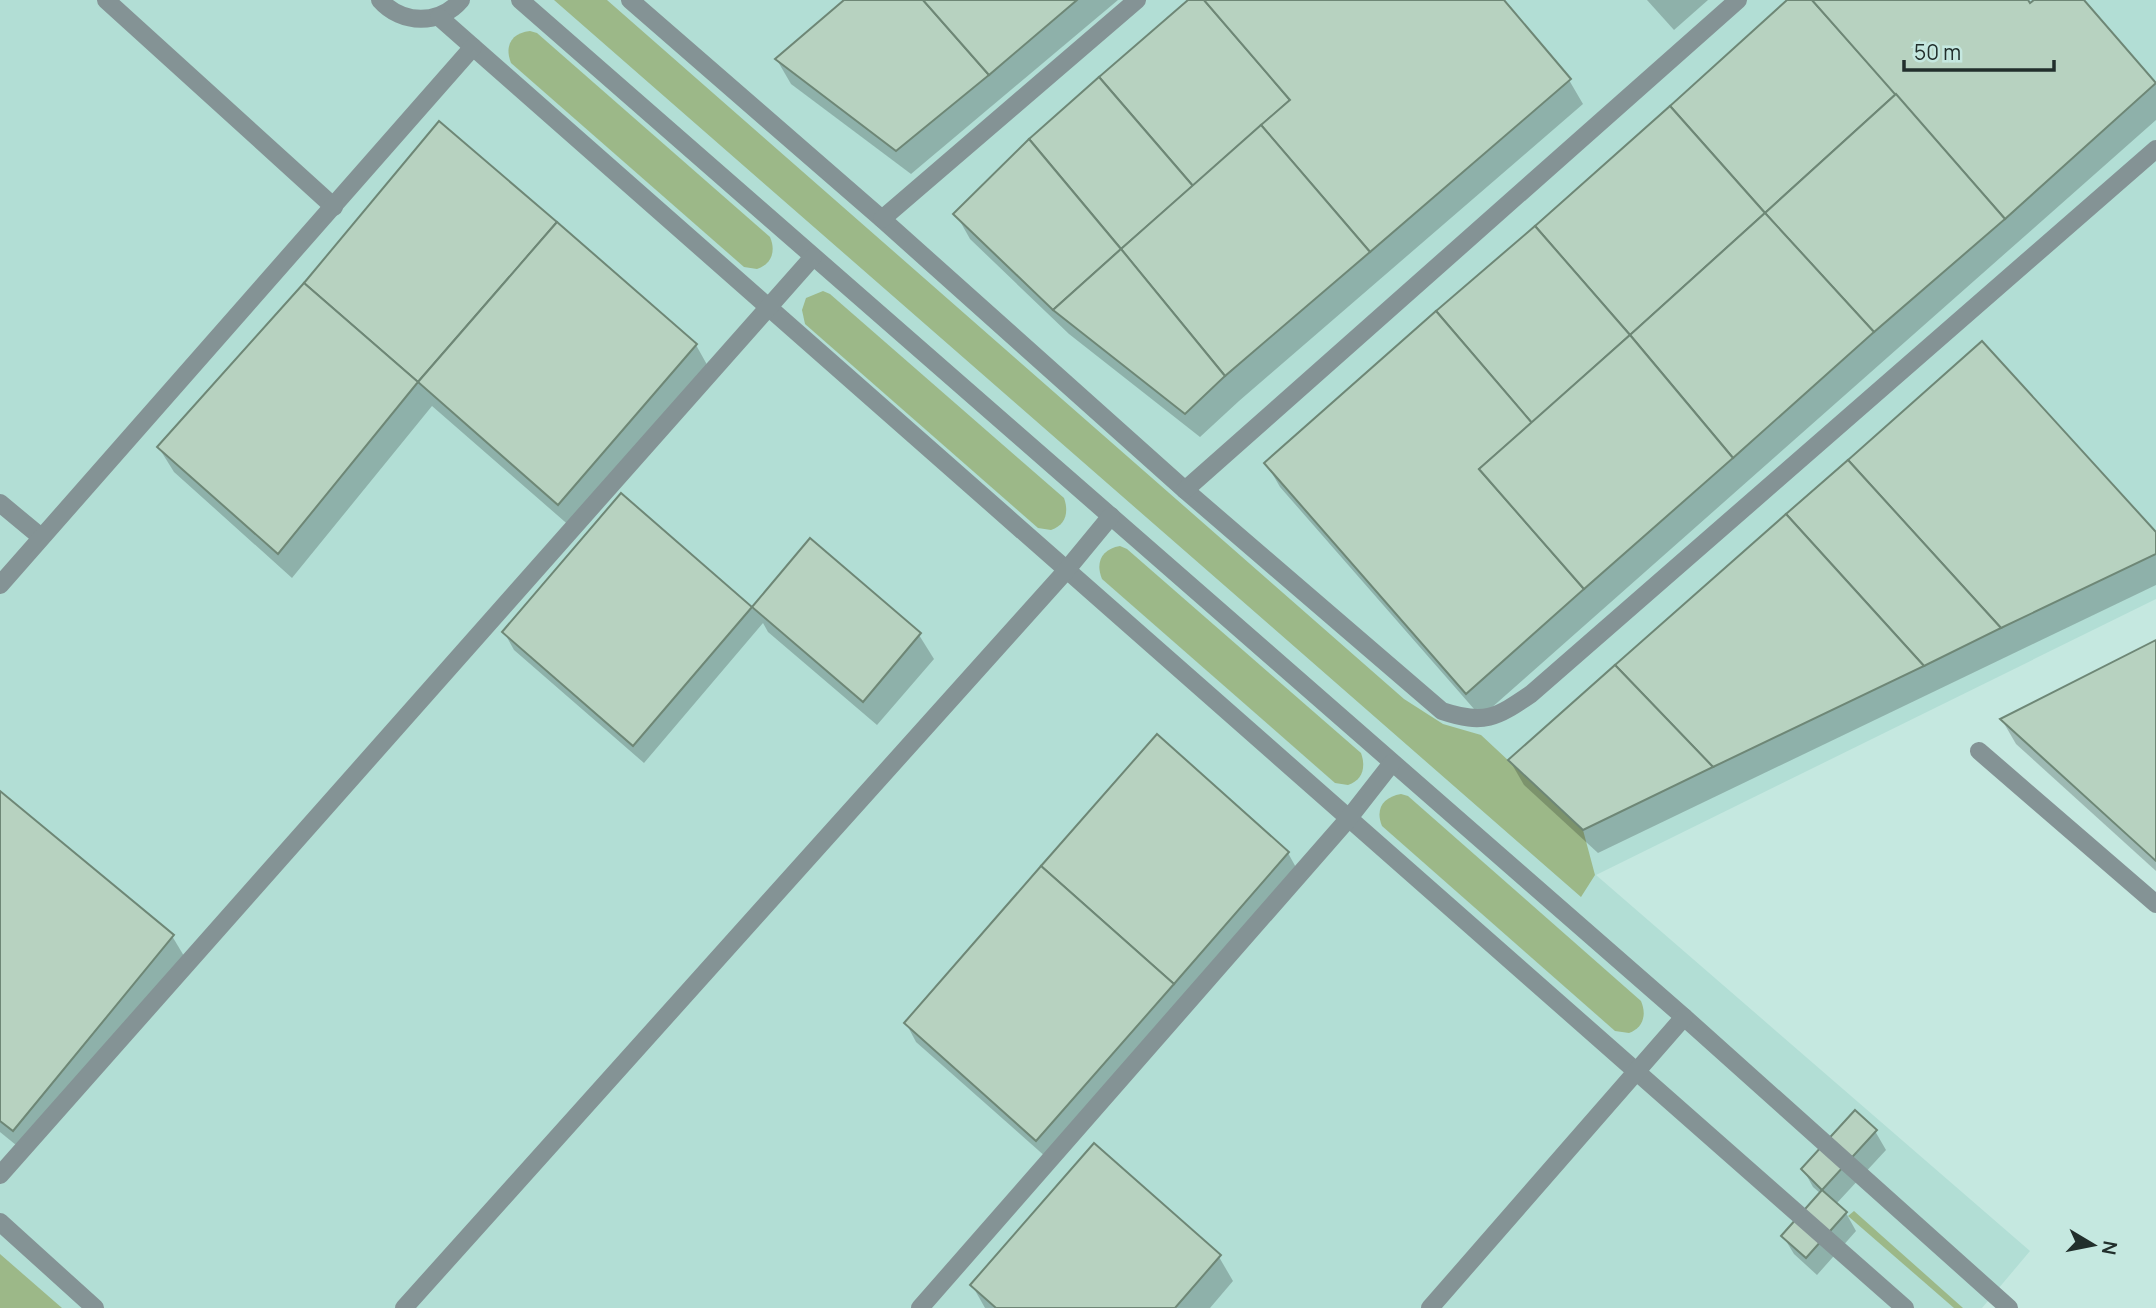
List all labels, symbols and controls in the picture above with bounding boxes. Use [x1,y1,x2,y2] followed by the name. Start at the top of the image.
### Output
[1904,28,2054,72] scale bar
[1914,38,1961,66] text: 50 m
[2058,1210,2128,1280] north arrow
[2096,1239,2124,1257] text: N

